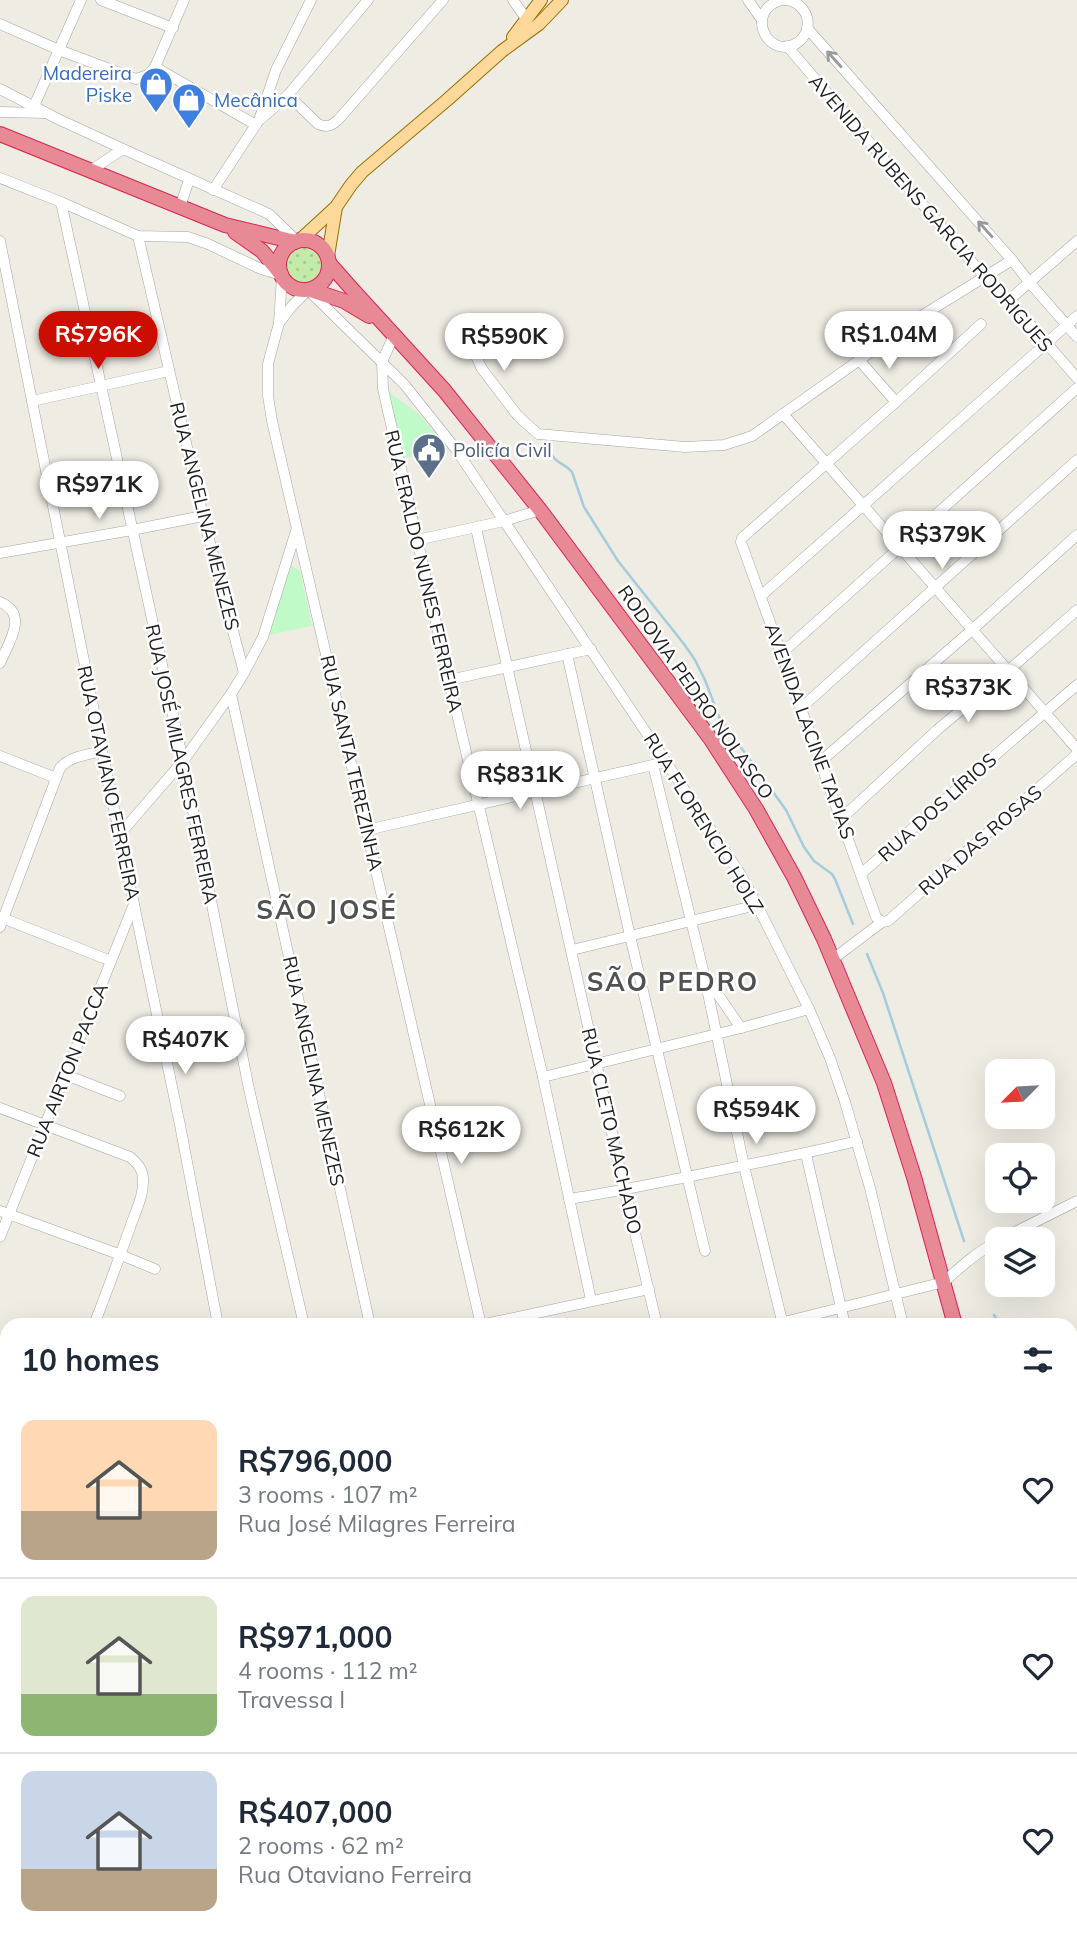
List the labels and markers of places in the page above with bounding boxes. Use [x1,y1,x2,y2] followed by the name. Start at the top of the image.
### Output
[43,61,132,107] place label: Madereira Piske
[137,65,175,114] shop icon: Madereira Piske
[170,81,208,130] shop icon: Mecânica
[214,88,298,112] place label: Mecânica
[41,312,155,371] pin: R$796K
[824,312,954,371] pin: R$1.04M
[447,314,561,373] pin: R$590K
[410,431,448,480] public building icon: Policía Civil
[453,438,552,462] place label: Policía Civil
[42,462,156,521] pin: R$971K
[885,512,999,571] pin: R$379K
[911,664,1025,724] pin: R$373K
[463,752,577,811] pin: R$831K
[128,1016,242,1076] pin: R$407K
[699,1086,813,1146] pin: R$594K
[404,1106,518,1166] pin: R$612K

